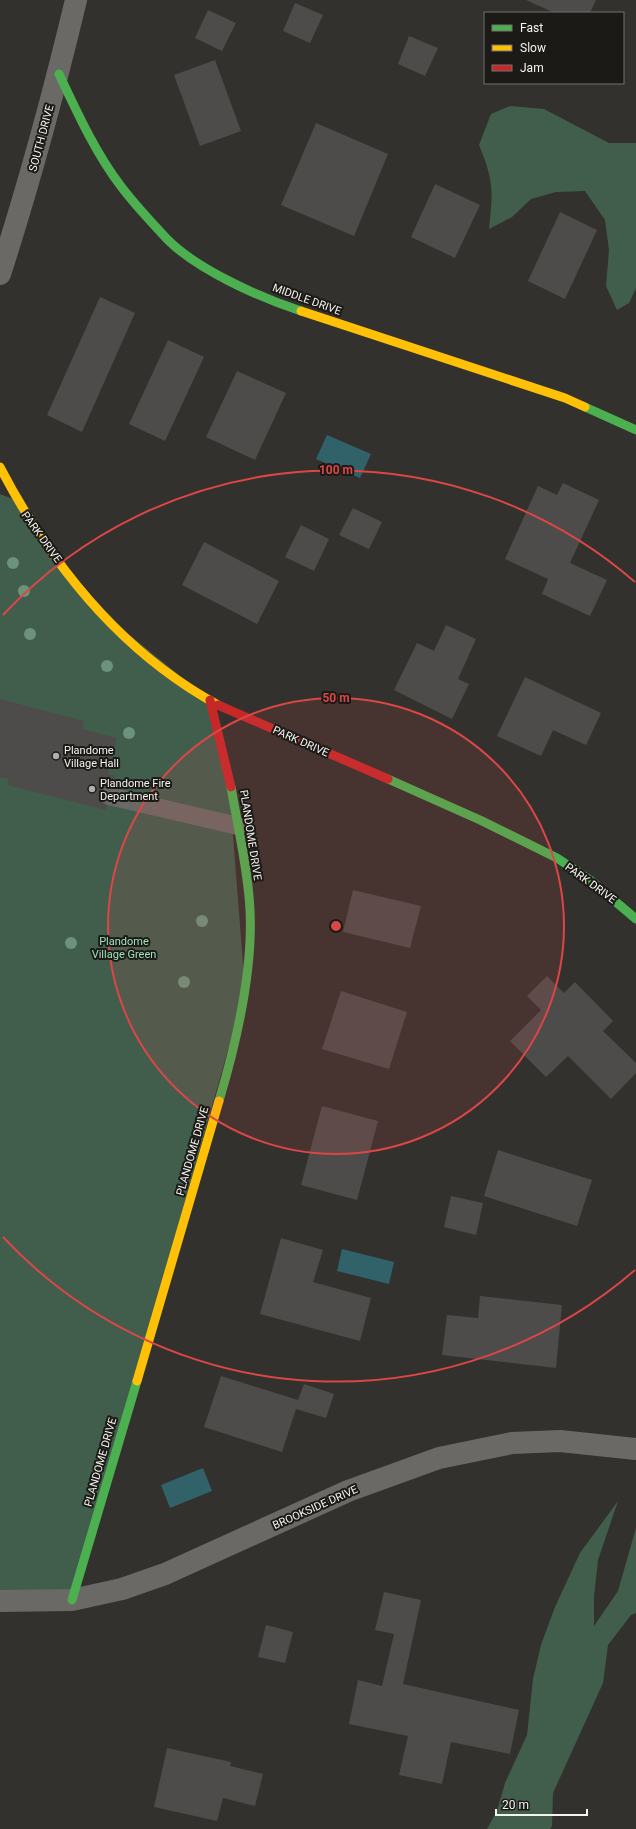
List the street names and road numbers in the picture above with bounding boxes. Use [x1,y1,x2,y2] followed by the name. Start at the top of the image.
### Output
[26,103,57,173] street label: SOUTH DRIVE
[271,281,343,318] street label: MIDDLE DRIVE
[19,509,64,565] street label: PARK DRIVE
[271,723,331,760] street label: PARK DRIVE
[237,789,264,881] street label: PLANDOME DRIVE
[563,861,619,906] street label: PARK DRIVE
[174,1105,211,1197] street label: PLANDOME DRIVE
[82,1416,119,1508] street label: PLANDOME DRIVE
[271,1483,360,1532] street label: BROOKSIDE DRIVE

